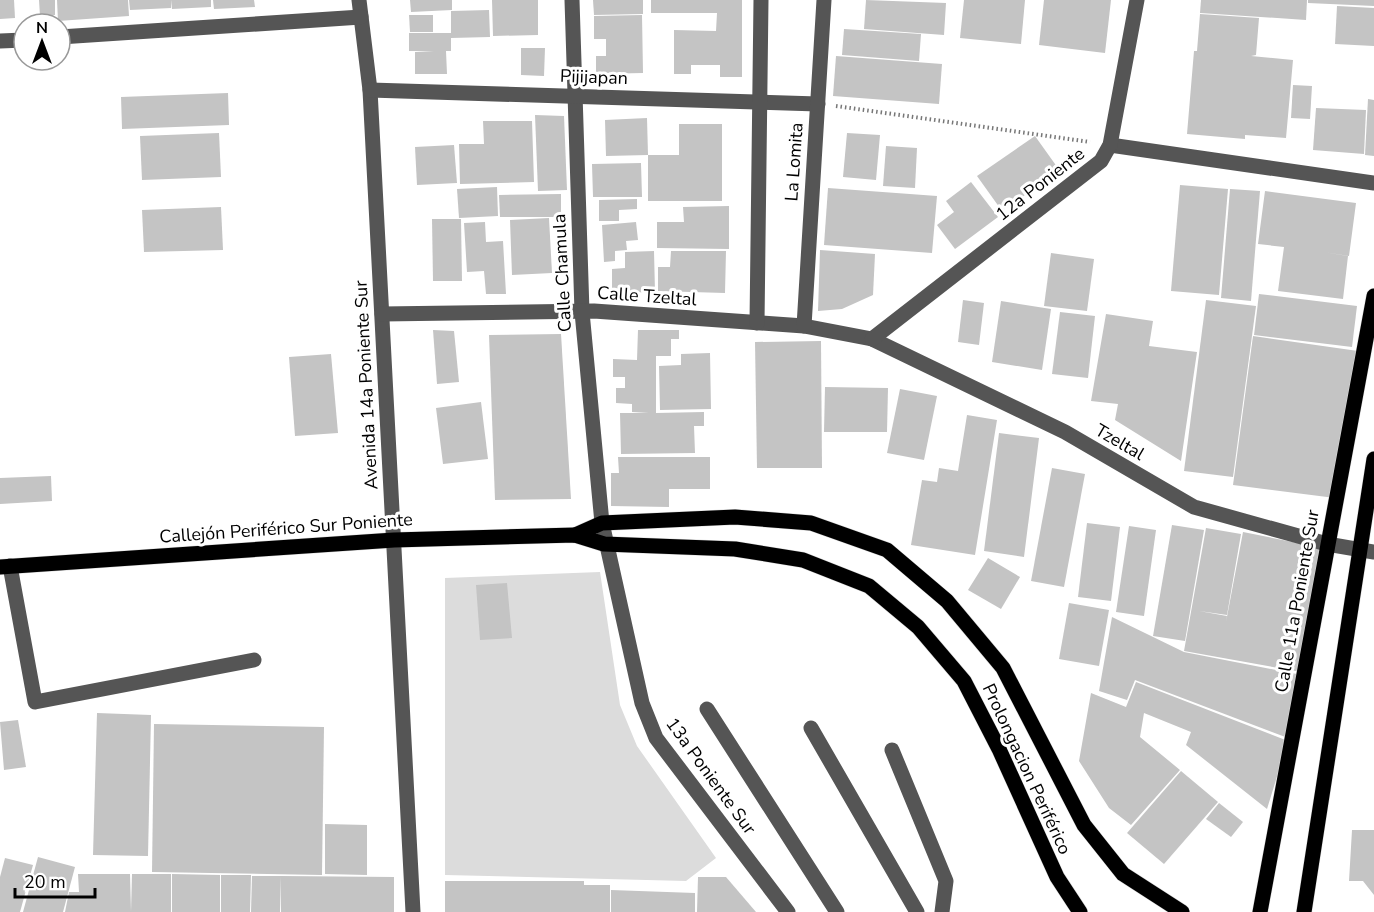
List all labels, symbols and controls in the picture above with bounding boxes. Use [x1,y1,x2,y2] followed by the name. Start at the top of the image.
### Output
[12,12,72,72] north arrow
[36,17,48,39] text: N
[560,64,628,90] street label: Pijijapan
[779,122,809,202] street label: La Lomita
[991,142,1089,226] street label: 12a Poniente
[547,213,577,333] street label: Calle Chamula
[349,279,383,490] street label: Avenida 14a Poniente Sur
[596,281,698,311] street label: Calle Tzeltal
[1091,418,1150,466] street label: Tzeltal
[159,507,413,549] street label: Callejón Periférico Sur Poniente
[1269,507,1325,694] street label: Calle 11a Poniente Sur
[977,680,1077,858] street label: Prolongacion Periférico
[660,713,762,840] street label: 13a Poniente Sur
[15,861,94,899] scale bar
[24,870,66,894] text: 20 m

